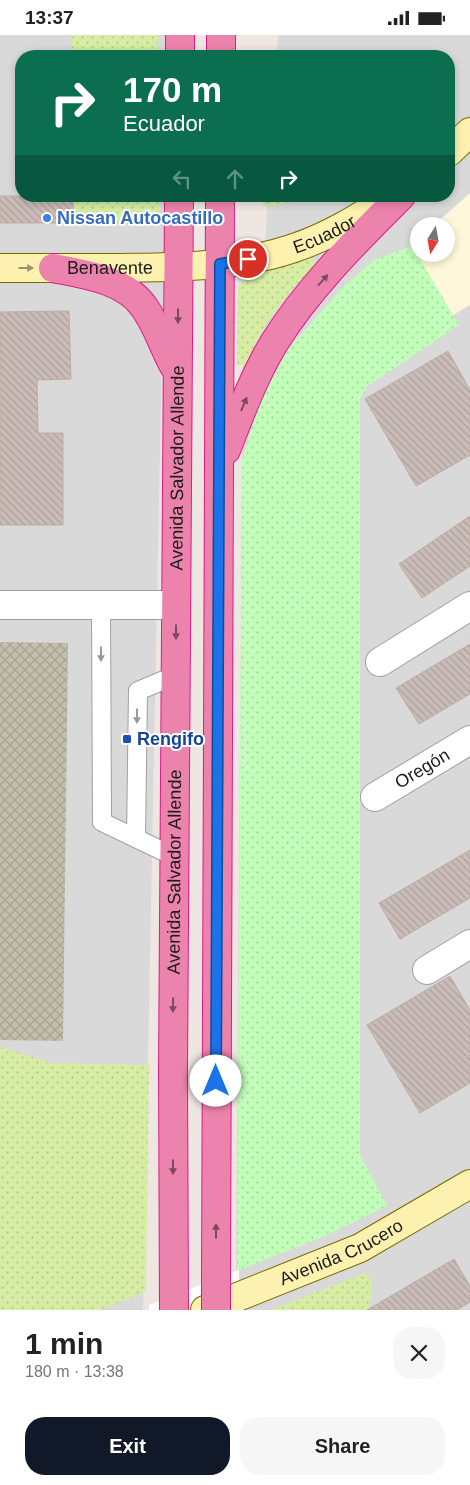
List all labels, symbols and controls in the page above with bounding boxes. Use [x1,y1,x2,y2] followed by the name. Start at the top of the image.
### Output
[25,7,74,28] text: 13:37
[40,70,105,135] icon: right
[123,70,222,109] text: 170 m
[123,111,205,136] text: Ecuador
[168,165,196,193] icon: left
[221,165,249,193] icon: ahead
[274,165,302,193] icon: right
[57,208,223,228] place label: Nissan Autocastillo
[290,211,359,258] street label: Ecuador
[41,212,53,224] marker: Nissan Autocastillo
[410,217,455,263] north arrow
[410,217,455,262] map controls
[227,238,269,280] pin
[234,245,262,273] icon: arrive
[67,257,153,278] street label: Benavente
[19,264,35,272] one-way arrow
[317,274,329,286] one-way arrow
[174,308,182,324] one-way arrow
[166,365,188,571] street label: Avenida Salvador Allende
[241,397,249,411] one-way arrow
[172,625,180,641] one-way arrow
[97,646,105,662] one-way arrow
[133,708,141,724] one-way arrow
[137,729,204,749] place label: Rengifo
[121,733,133,745] marker: Rengifo
[391,745,453,793] street label: Oregón
[164,769,185,975] street label: Avenida Salvador Allende
[169,997,177,1013] one-way arrow
[189,1054,241,1106] position arrow
[169,1160,177,1176] one-way arrow
[277,1215,406,1289] street label: Avenida Crucero
[212,1223,220,1239] one-way arrow
[25,1327,103,1360] text: 1 min
[393,1327,445,1379] button: close
[25,1363,124,1380] text: 180 m · 13:38
[25,1417,230,1475] button: Exit
[240,1417,445,1475] button: Share

